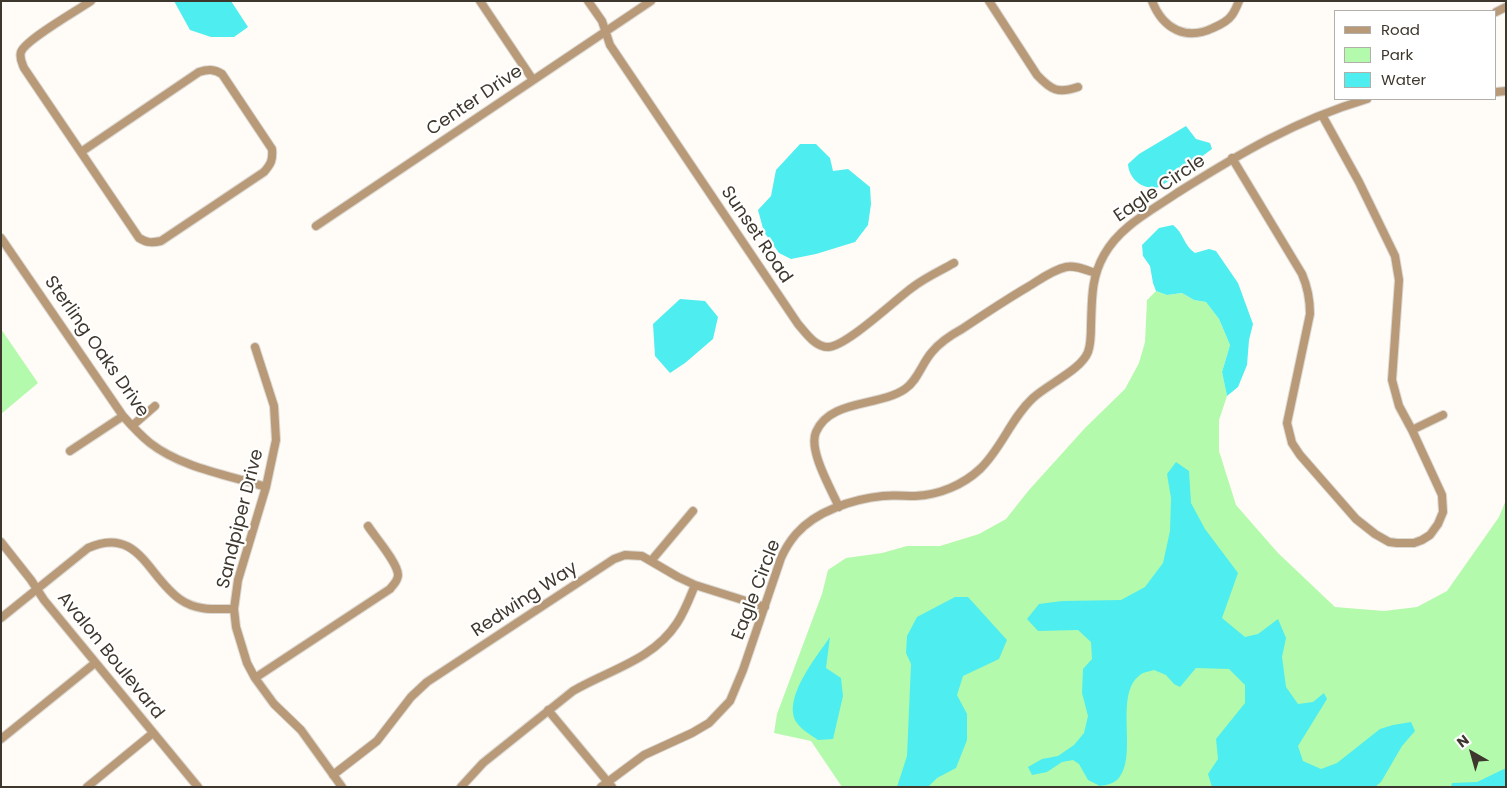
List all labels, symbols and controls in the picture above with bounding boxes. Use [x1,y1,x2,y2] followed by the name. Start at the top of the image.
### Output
[1334,10,1497,100] legend
[1381,19,1420,40] text: Road
[1381,44,1413,65] text: Park
[423,61,527,141] street label: Center Drive
[1381,69,1426,90] text: Water
[1110,151,1210,227] street label: Eagle Circle
[716,182,796,288] street label: Sunset Road
[39,272,153,422] street label: Sterling Oaks Drive
[213,447,269,591] street label: Sandpiper Drive
[728,537,786,643] street label: Eagle Circle
[468,558,582,642] street label: Redwing Way
[52,588,168,724] street label: Avalon Boulevard
[1447,728,1497,778] north arrow
[1452,730,1473,752] text: N

